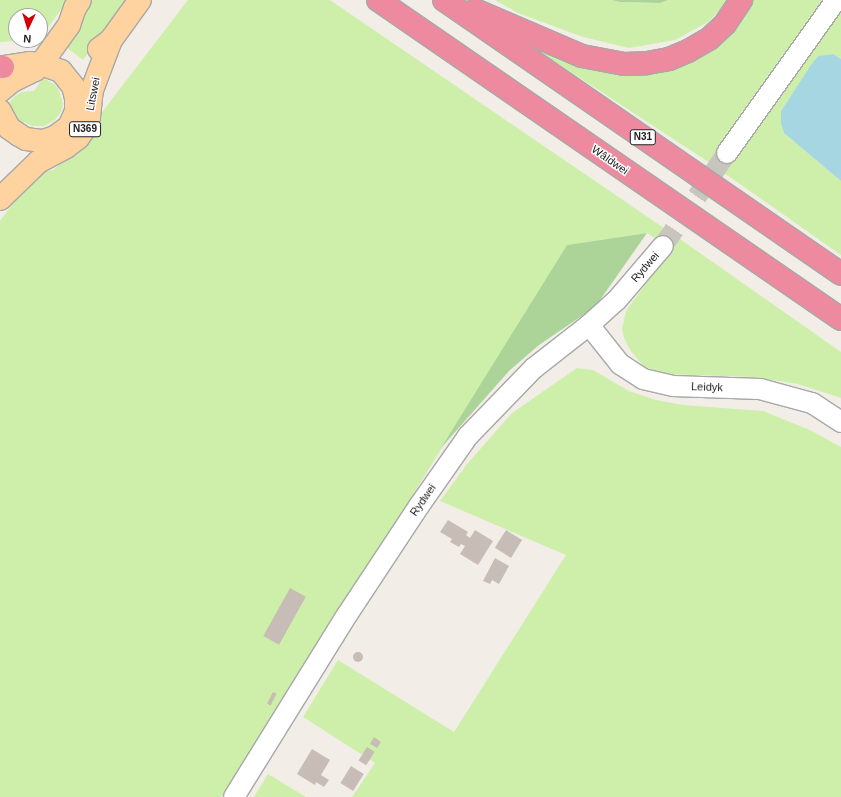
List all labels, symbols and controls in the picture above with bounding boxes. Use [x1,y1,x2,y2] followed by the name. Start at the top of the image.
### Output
[8,8,48,48] north arrow
[23,33,32,45] text: N
[83,76,103,112] street label: Litswei
[69,121,101,137] road number: N369
[629,129,657,145] road number: N31
[589,143,631,177] street label: Wâldwei
[628,249,662,285] street label: Rydwei
[691,380,723,394] street label: Leidyk
[407,481,439,519] street label: Rydwei

